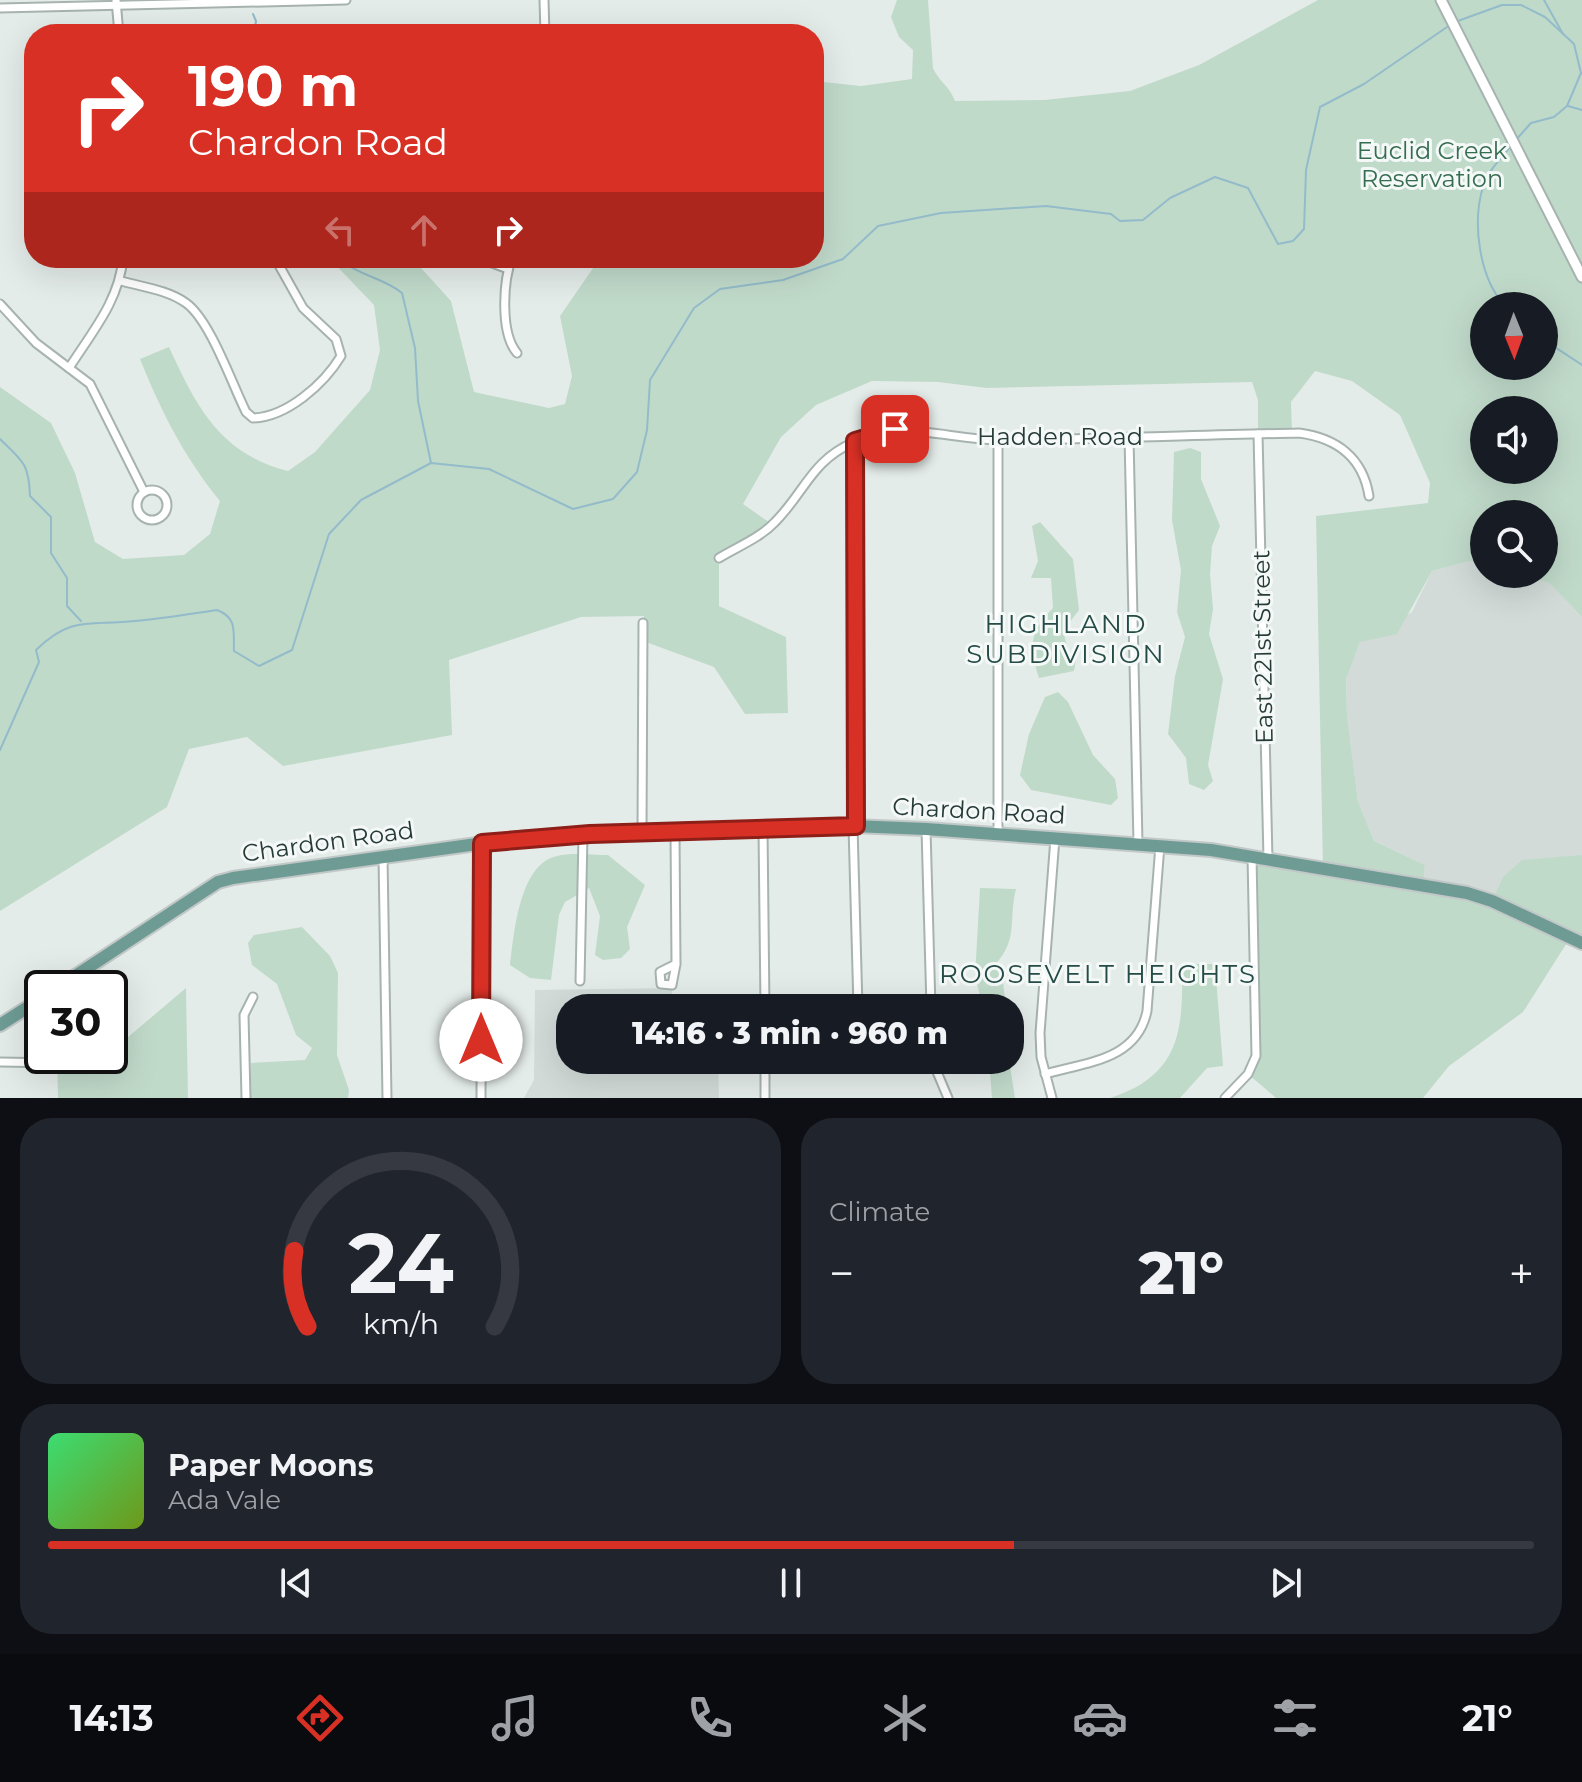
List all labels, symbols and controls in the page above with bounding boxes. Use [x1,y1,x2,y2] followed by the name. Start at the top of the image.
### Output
[188,52,358,120] text: 190 m
[56,56,160,160] icon: right
[188,120,448,164] text: Chardon Road
[1357,136,1508,193] park label: Euclid Creek Reservation
[318,208,362,252] icon: left
[402,208,446,252] icon: ahead
[486,208,530,252] icon: right
[1470,292,1558,380] north arrow
[1470,292,1558,588] map controls
[861,395,929,463] pin
[1470,396,1558,484] button: sound
[873,407,917,451] icon: arrive
[977,422,1143,451] street label: Hadden Road
[1470,500,1558,588] button: search
[1246,550,1279,744] street label: East 221st Street
[966,608,1166,670] district label: HIGHLAND SUBDIVISION
[892,791,1066,830] street label: Chardon Road
[240,815,416,868] street label: Chardon Road
[939,958,1257,990] district label: ROOSEVELT HEIGHTS
[24,970,128,1074] speed limit sign: 30
[439,998,523,1082] position arrow
[632,1015,948,1052] text: 14:16 · 3 min · 960 m
[829,1196,930,1228] text: Climate
[348,1212,453,1314] text: 24
[1139,1236,1224,1309] text: 21°
[829,1246,854,1300] text: −
[1509,1246,1534,1300] text: +
[362,1306,439,1341] text: km/h
[168,1447,374,1484] text: Paper Moons
[168,1484,281,1516] text: Ada Vale
[274,1561,318,1605] icon: previous
[769,1561,813,1605] icon: pause
[1264,1561,1308,1605] icon: next
[292,1690,348,1746] icon: directions
[487,1690,543,1746] icon: music
[682,1690,738,1746] icon: phone
[877,1690,933,1746] icon: climate
[1072,1690,1128,1746] icon: car
[1267,1690,1323,1746] icon: filters
[69,1696,154,1740] text: 14:13
[1462,1696,1513,1740] text: 21°

